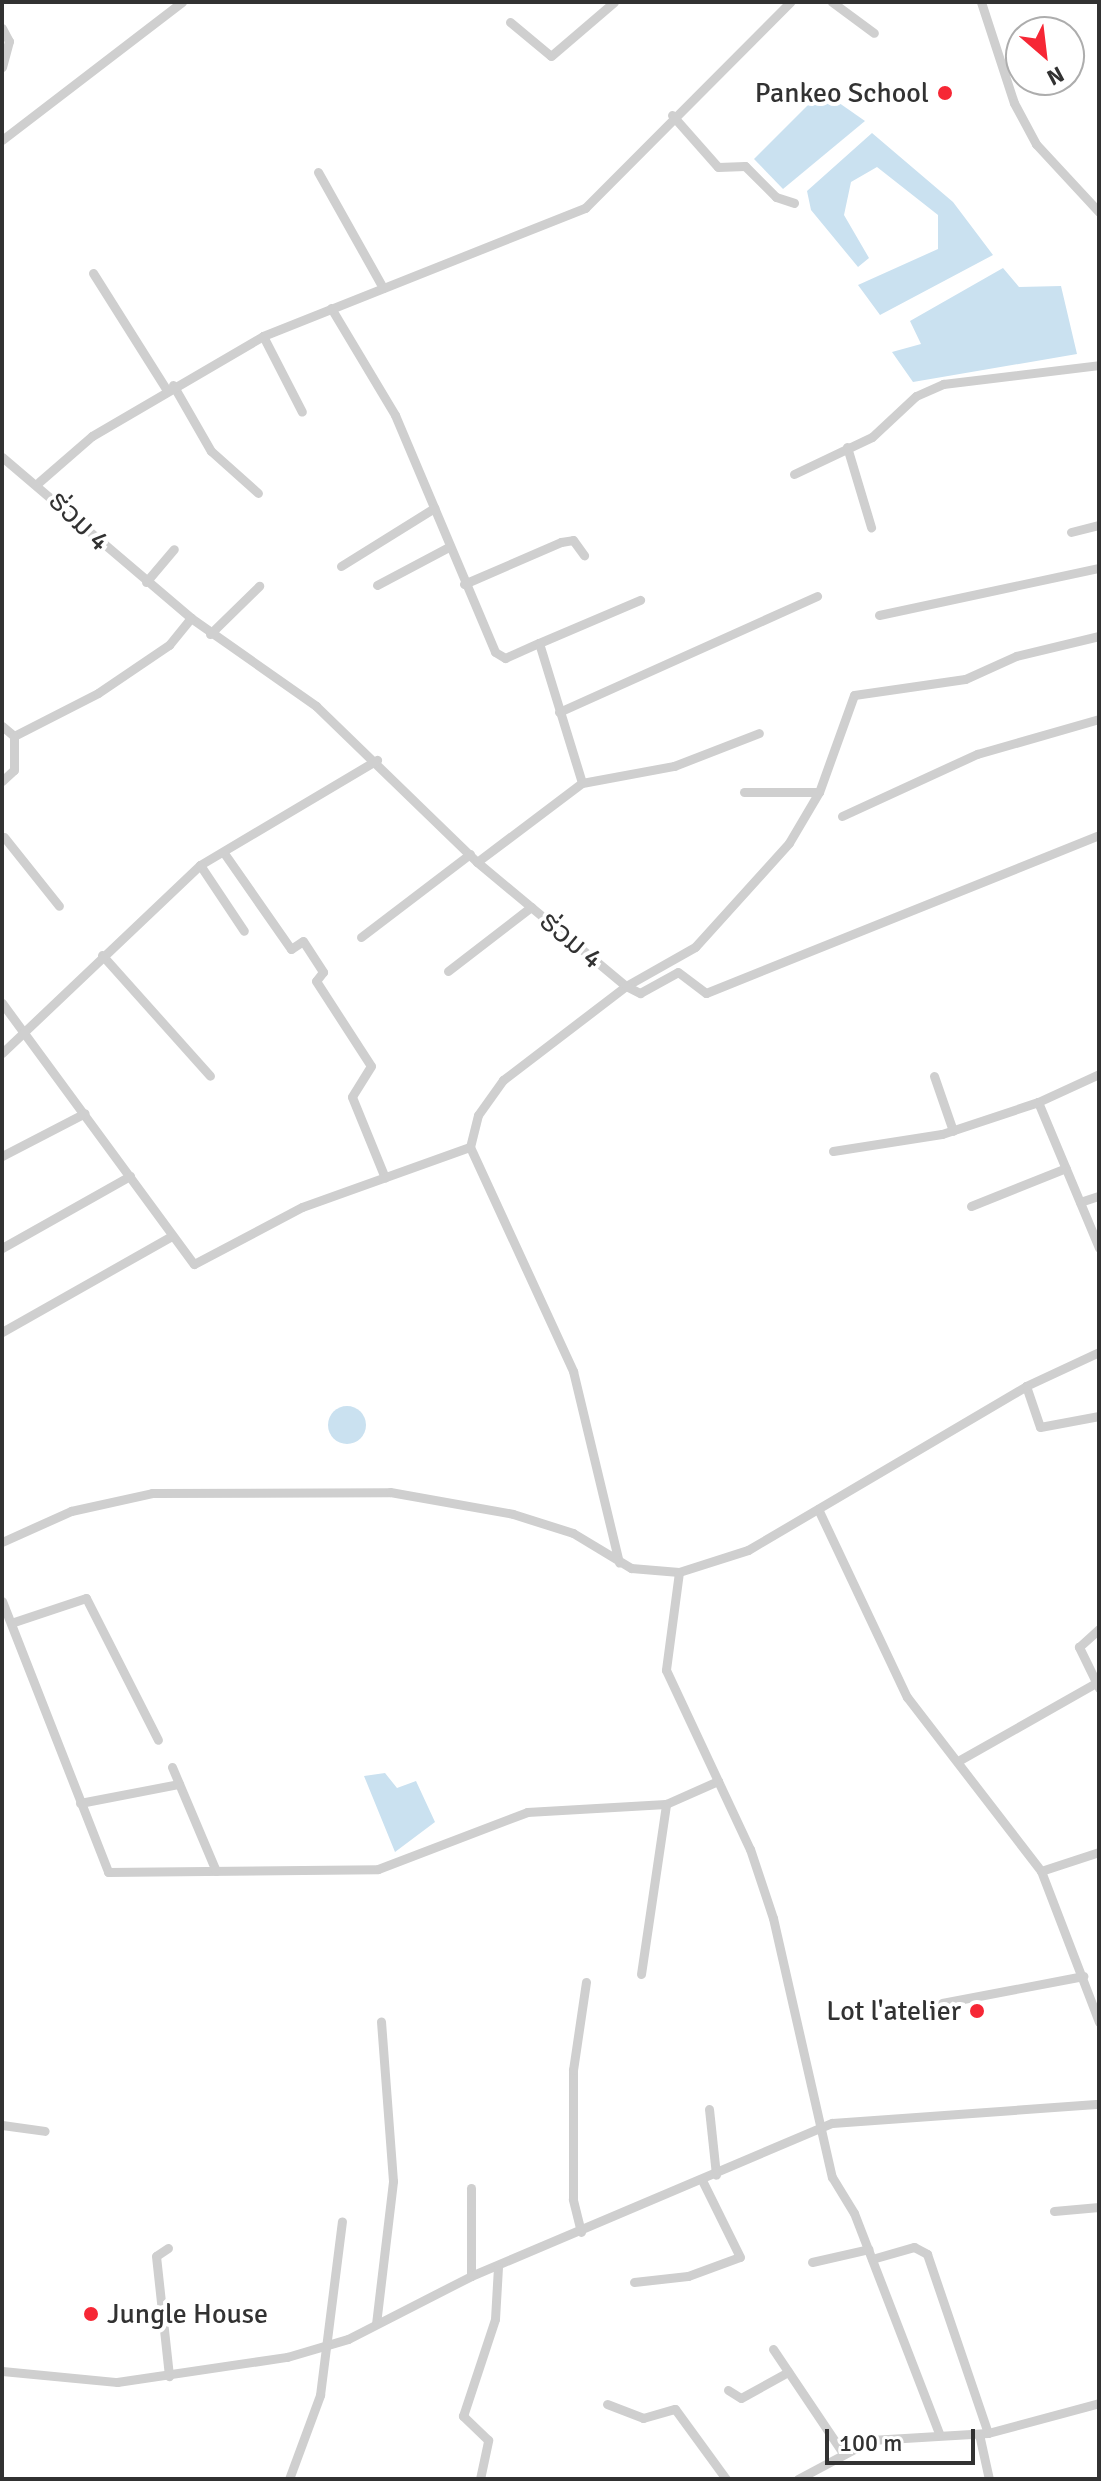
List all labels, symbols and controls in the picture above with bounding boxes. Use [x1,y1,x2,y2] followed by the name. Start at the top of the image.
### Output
[1005,16,1085,96] north arrow
[1042,60,1069,91] text: N
[755,76,929,110] place label: Pankeo School
[936,84,954,102] marker: Pankeo School
[41,484,117,558] street label: ຮ່ວມ 4
[533,904,609,976] street label: ຮ່ວມ 4
[826,1994,961,2028] place label: Lot l'atelier
[968,2002,986,2020] marker: Lot l'atelier
[107,2297,268,2331] place label: Jungle House
[82,2305,100,2323] marker: Jungle House
[829,2413,979,2463] scale bar
[839,2428,902,2458] text: 100 m

